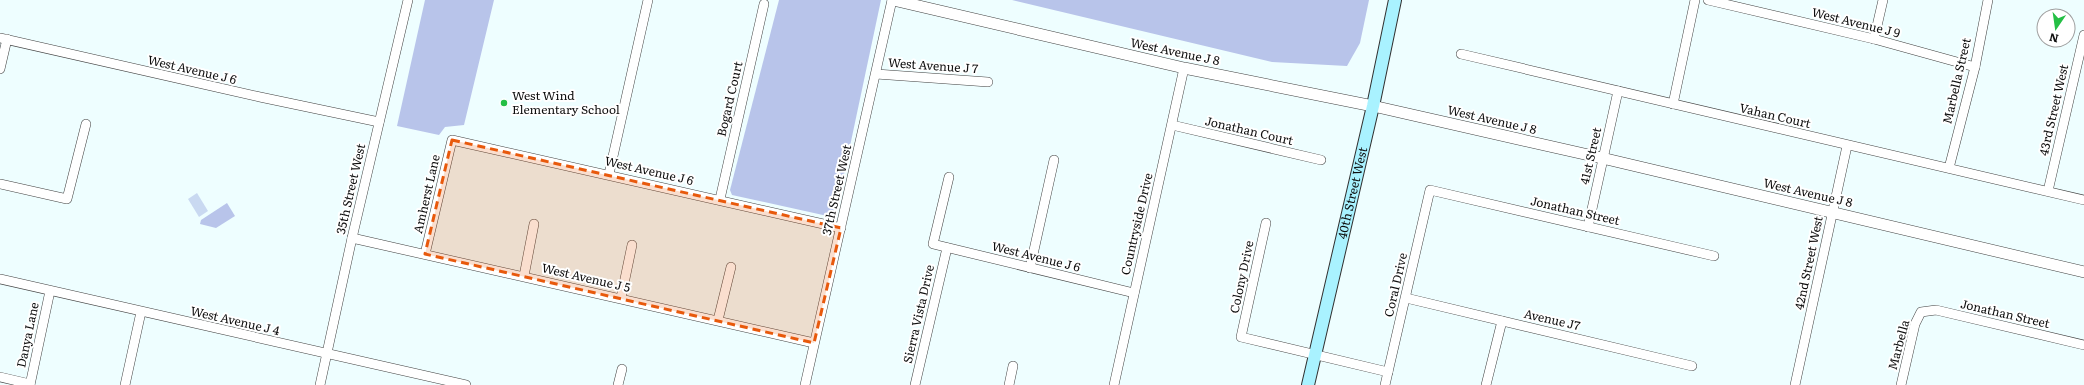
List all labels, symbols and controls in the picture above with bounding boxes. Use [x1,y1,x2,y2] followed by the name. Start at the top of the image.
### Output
[1810,2,1902,42] street label: West Avenue J 9
[2036,8,2076,48] north arrow
[2047,30,2060,48] text: N
[1129,33,1222,69] street label: West Avenue J 8
[1937,36,1975,126] street label: Marbella Street
[146,50,239,88] street label: West Avenue J 6
[887,53,979,77] street label: West Avenue J 7
[712,59,746,138] street label: Bogard Court
[2034,62,2072,157] street label: 43rd Street West
[512,86,620,118] place label: West Wind Elementary School
[499,98,509,108] marker: West Wind Elementary School
[1738,98,1813,132] street label: Vahan Court
[1446,100,1539,138] street label: West Avenue J 8
[1203,111,1295,149] street label: Jonathan Court
[1575,125,1605,186] street label: 41st Street
[331,141,369,236] street label: 35th Street West
[817,143,855,237] street label: 37th Street West
[1332,145,1371,241] street label: 40th Street West
[603,151,696,189] street label: West Avenue J 6
[408,153,444,235] street label: Amherst Lane
[1116,171,1157,277] street label: Countryside Drive
[1762,173,1855,211] street label: West Avenue J 8
[1529,191,1622,229] street label: Jonathan Street
[1789,214,1827,311] street label: 42nd Street West
[990,236,1083,276] street label: West Avenue J 6
[1225,239,1258,315] street label: Colony Drive
[1379,251,1411,319] street label: Coral Drive
[540,258,632,296] street label: West Avenue J 5
[898,263,938,365] street label: Sierra Vista Drive
[1959,294,2052,332] street label: Jonathan Street
[11,300,43,369] street label: Danya Lane
[189,301,282,339] street label: West Avenue J 4
[1522,304,1582,334] street label: Avenue J7
[1883,317,1914,372] street label: Marbella

